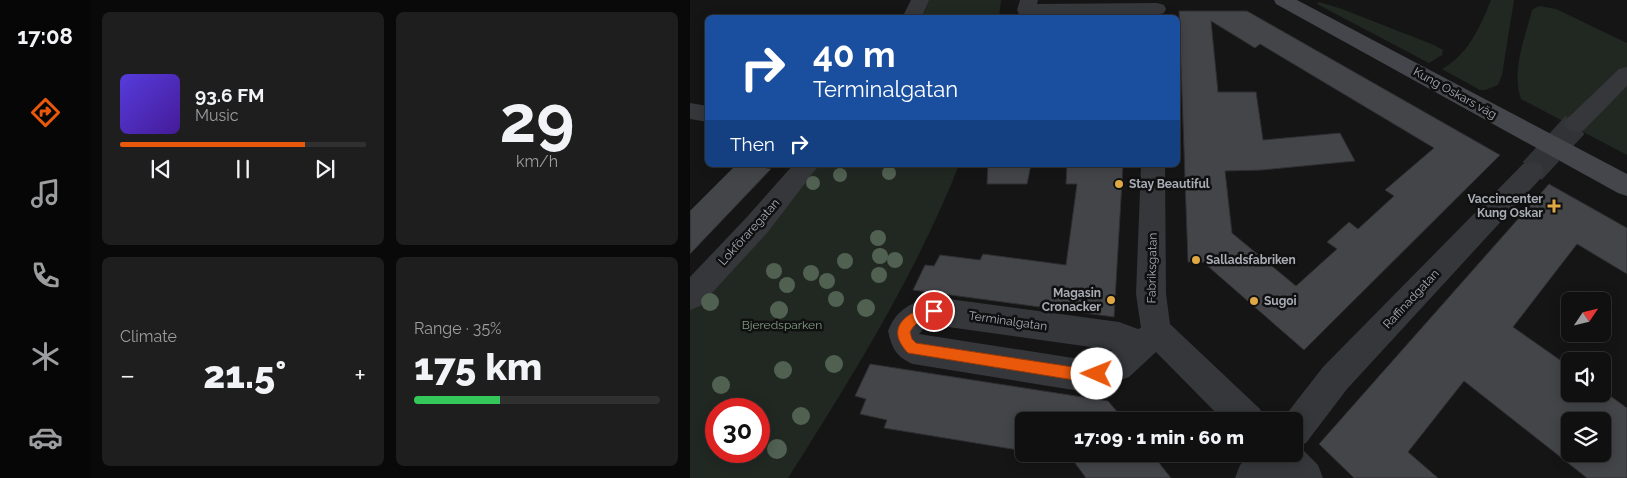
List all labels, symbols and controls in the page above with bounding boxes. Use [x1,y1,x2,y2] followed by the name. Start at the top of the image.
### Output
[17,23,73,49] text: 17:08
[813,34,895,75] text: 40 m
[730,35,795,100] icon: right
[1411,64,1499,122] street label: Kung Oskars väg
[813,76,958,102] text: Terminalgatan
[500,81,574,157] text: 29
[195,84,265,106] text: 93.6 FM
[28,95,63,130] icon: directions
[195,106,239,125] text: Music
[785,130,813,158] icon: right
[730,133,775,155] text: Then
[516,152,558,171] text: km/h
[147,155,175,183] icon: previous
[229,155,257,183] icon: pause
[311,155,339,183] icon: next
[28,176,63,211] icon: music
[1129,177,1210,191] place label: Stay Beautiful
[1113,178,1125,190] marker: Stay Beautiful
[1467,192,1543,220] place label: Vaccincenter Kung Oskar
[716,196,782,268] street label: Lokföraregatan
[1547,199,1561,213] marker: Vaccincenter Kung Oskar
[1144,233,1160,303] street label: Fabriksgatan
[1206,253,1296,267] place label: Salladsfabriken
[1190,254,1202,266] marker: Salladsfabriken
[28,258,63,293] icon: phone
[1380,267,1442,331] street label: Raffinadgatan
[1042,286,1101,314] place label: Magasin Cronacker
[913,290,955,332] pin
[1561,292,1611,342] north arrow
[1561,292,1611,462] map controls
[1105,294,1117,306] marker: Magasin Cronacker
[1264,294,1297,308] place label: Sugoi
[1248,295,1260,307] marker: Sugoi
[920,297,948,325] icon: arrive
[968,309,1048,333] street label: Terminalgatan
[742,318,822,332] park label: Bjeredsparken
[414,319,502,338] text: Range · 35%
[120,327,177,346] text: Climate
[28,339,63,374] icon: climate
[414,344,542,389] text: 175 km
[1070,347,1122,399] position arrow
[203,352,286,397] text: 21.5°
[1561,352,1611,402] button: sound
[120,359,135,392] text: −
[354,359,366,392] text: +
[705,398,770,463] speed limit sign: 30
[1561,412,1611,462] button: layers
[28,420,63,455] icon: car
[1074,426,1244,448] text: 17:09 · 1 min · 60 m

